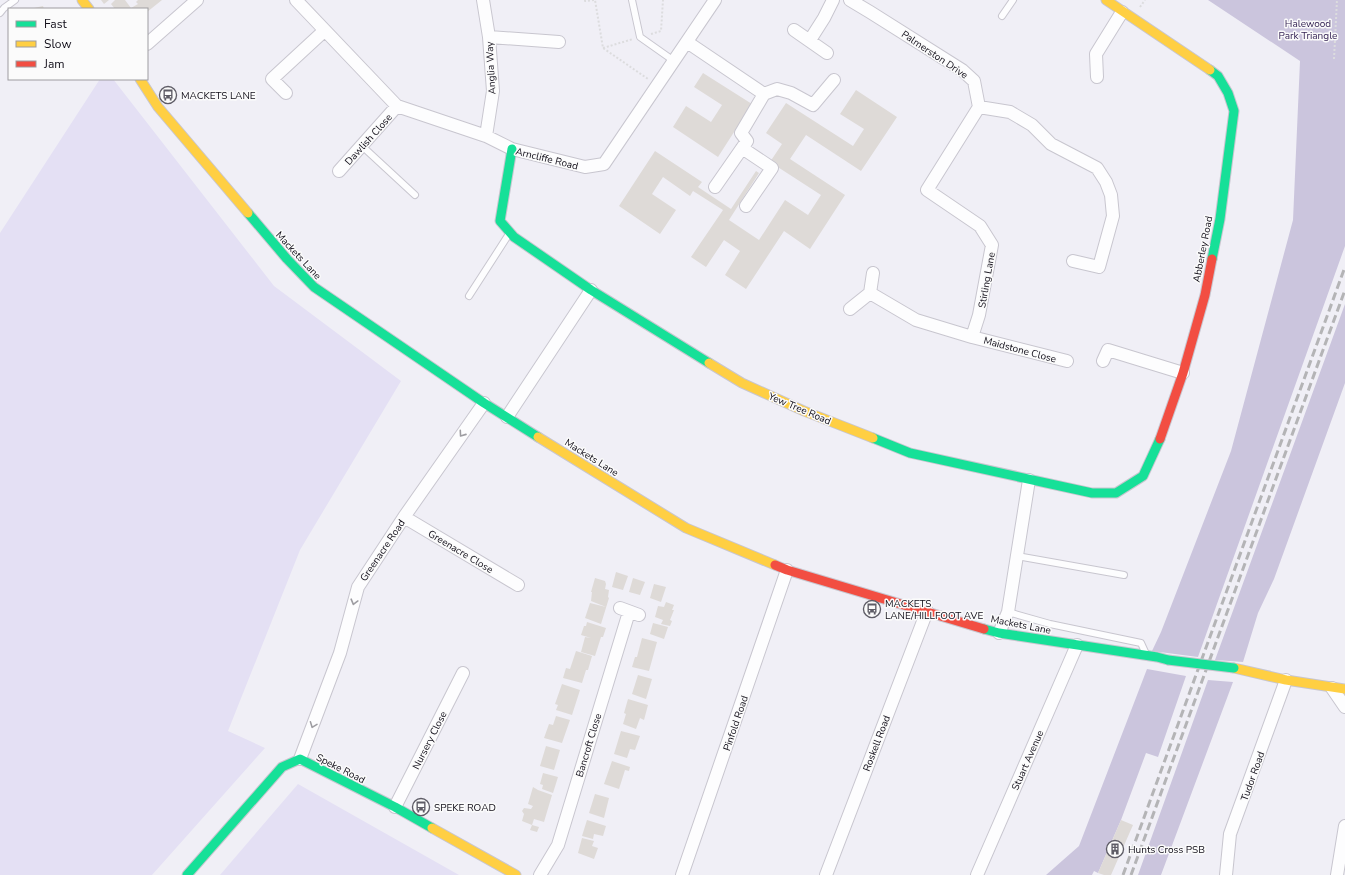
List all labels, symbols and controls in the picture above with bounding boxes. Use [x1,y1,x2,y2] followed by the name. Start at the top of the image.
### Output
[8,8,148,80] legend
[44,16,67,32] text: Fast
[1279,17,1337,43] park label: Halewood Park Triangle
[898,27,970,82] street label: Palmerston Drive
[44,36,72,52] text: Slow
[483,40,499,95] street label: Anglia Way
[43,56,65,72] text: Jam
[158,85,178,105] bus stop icon: MACKETS LANE
[181,89,256,103] place label: MACKETS LANE
[342,111,396,168] street label: Dawlish Close
[514,144,580,174] street label: Arncliffe Road
[1190,215,1216,283] street label: Abberley Road
[272,228,324,283] street label: Mackets Lane
[975,251,999,309] street label: Stirling Lane
[982,334,1058,366] street label: Maidstone Close
[765,389,833,428] street label: Yew Tree Road
[460,430,467,437] one-way arrow
[562,436,621,480] street label: Mackets Lane
[357,517,409,584] street label: Greenacre Road
[425,527,496,577] street label: Greenacre Close
[885,597,983,623] place label: MACKETS LANE/HILLFOOT AVE
[350,599,358,605] one-way arrow
[862,599,882,619] bus stop icon: MACKETS LANE/HILLFOOT AVE
[989,612,1052,638] street label: Mackets Lane
[720,694,752,753] street label: Pinfold Road
[409,709,451,772] street label: Nursery Close
[573,712,605,779] street label: Bancroft Close
[860,713,894,773] street label: Roskell Road
[309,722,317,729] one-way arrow
[1008,728,1047,793] street label: Stuart Avenue
[1238,749,1268,803] street label: Tudor Road
[314,751,368,787] street label: Speke Road
[411,797,431,817] bus stop icon: SPEKE ROAD
[434,801,496,815] place label: SPEKE ROAD
[1105,839,1125,859] building icon: Hunts Cross PSB
[1128,843,1205,857] place label: Hunts Cross PSB

